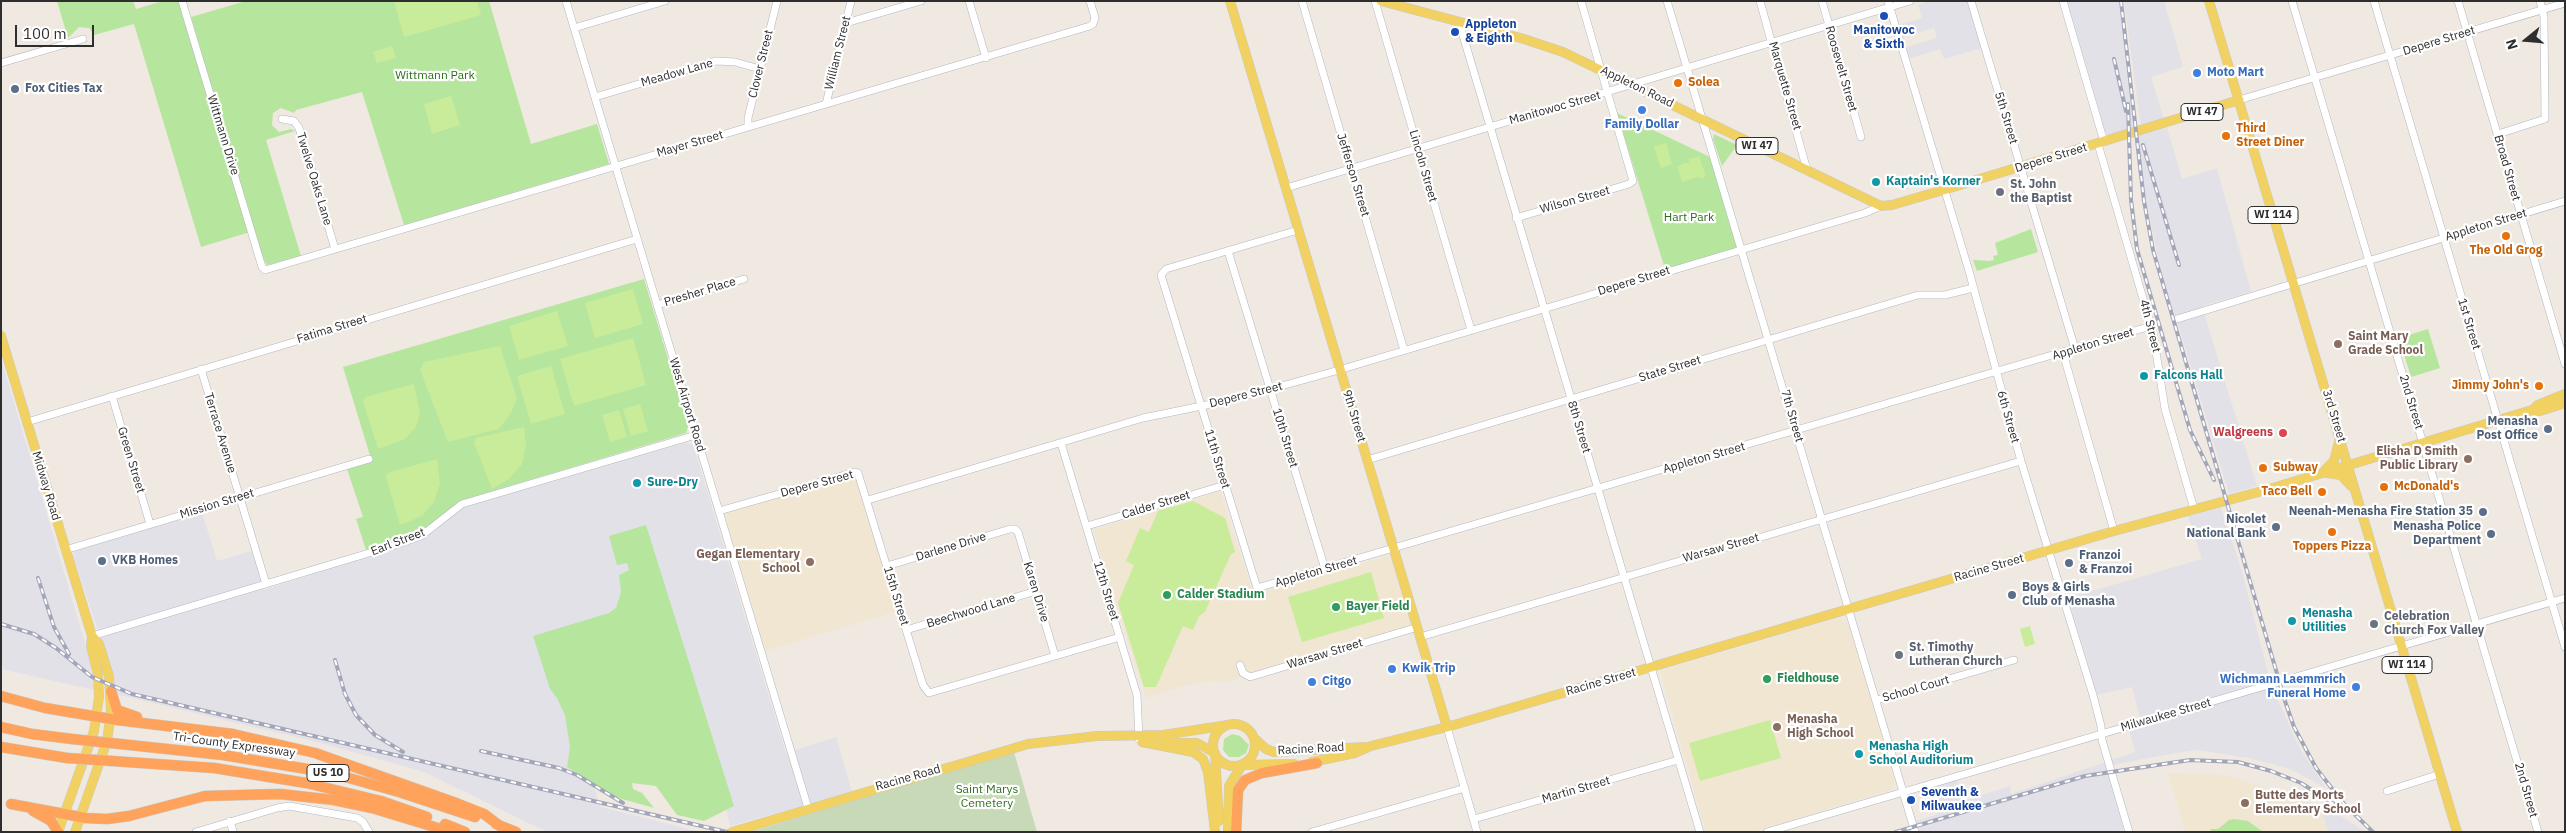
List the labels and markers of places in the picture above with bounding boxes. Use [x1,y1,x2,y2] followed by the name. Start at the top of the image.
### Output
[1878,10,1890,22] marker: Manitowoc & Sixth
[1465,18,1517,46] place label: Appleton & Eighth
[1853,24,1915,52] place label: Manitowoc & Sixth
[1449,26,1461,38] marker: Appleton & Eighth
[2207,66,2264,80] place label: Moto Mart
[2191,67,2203,79] marker: Moto Mart
[1688,76,1719,90] place label: Solea
[1672,77,1684,89] marker: Solea
[25,82,102,96] place label: Fox Cities Tax
[9,83,21,95] marker: Fox Cities Tax
[1636,104,1648,116] marker: Family Dollar
[1605,118,1679,132] place label: Family Dollar
[2236,122,2304,150] place label: Third Street Diner
[2220,130,2232,142] marker: Third Street Diner
[1886,175,1981,189] place label: Kaptain's Korner
[1870,176,1882,188] marker: Kaptain's Korner
[2010,178,2072,206] place label: St. John the Baptist
[1994,186,2006,198] marker: St. John the Baptist
[2500,230,2512,242] marker: The Old Grog
[2470,244,2542,258] place label: The Old Grog
[2348,330,2423,358] place label: Saint Mary Grade School
[2332,338,2344,350] marker: Saint Mary Grade School
[2154,369,2223,383] place label: Falcons Hall
[2138,370,2150,382] marker: Falcons Hall
[2451,379,2529,393] place label: Jimmy John's
[2533,380,2545,392] marker: Jimmy John's
[2477,415,2538,443] place label: Menasha Post Office
[2542,423,2554,435] marker: Menasha Post Office
[2213,426,2273,440] place label: Walgreens
[2277,427,2289,439] marker: Walgreens
[2376,445,2458,473] place label: Elisha D Smith Public Library
[2462,453,2474,465] marker: Elisha D Smith Public Library
[2273,461,2318,475] place label: Subway
[2257,462,2269,474] marker: Subway
[647,476,698,490] place label: Sure-Dry
[631,477,643,489] marker: Sure-Dry
[2394,480,2459,494] place label: McDonald's
[2378,481,2390,493] marker: McDonald's
[2261,485,2312,499] place label: Taco Bell
[2316,486,2328,498] marker: Taco Bell
[2289,505,2473,519] place label: Neenah-Menasha Fire Station 35
[2477,506,2489,518] marker: Neenah-Menasha Fire Station 35
[2186,513,2266,541] place label: Nicolet National Bank
[2393,520,2481,548] place label: Menasha Police Department
[2270,521,2282,533] marker: Nicolet National Bank
[2326,526,2338,538] marker: Toppers Pizza
[2485,528,2497,540] marker: Menasha Police Department
[2293,540,2371,554] place label: Toppers Pizza
[696,548,800,576] place label: Gegan Elementary School
[2079,549,2132,577] place label: Franzoi & Franzoi
[112,554,178,568] place label: VKB Homes
[96,555,108,567] marker: VKB Homes
[804,556,816,568] marker: Gegan Elementary School
[2063,557,2075,569] marker: Franzoi & Franzoi
[2022,581,2115,609] place label: Boys & Girls Club of Menasha
[1177,588,1264,602] place label: Calder Stadium
[1161,589,1173,601] marker: Calder Stadium
[2006,589,2018,601] marker: Boys & Girls Club of Menasha
[1346,600,1410,614] place label: Bayer Field
[1330,601,1342,613] marker: Bayer Field
[2302,607,2353,635] place label: Menasha Utilities
[2384,610,2484,638] place label: Celebration Church Fox Valley
[2286,615,2298,627] marker: Menasha Utilities
[2368,618,2380,630] marker: Celebration Church Fox Valley
[1909,641,2003,669] place label: St. Timothy Lutheran Church
[1893,649,1905,661] marker: St. Timothy Lutheran Church
[1402,662,1455,676] place label: Kwik Trip
[1386,663,1398,675] marker: Kwik Trip
[1777,672,1839,686] place label: Fieldhouse
[1761,673,1773,685] marker: Fieldhouse
[2220,673,2346,701] place label: Wichmann Laemmrich Funeral Home
[1322,675,1351,689] place label: Citgo
[1306,676,1318,688] marker: Citgo
[2350,681,2362,693] marker: Wichmann Laemmrich Funeral Home
[1787,713,1854,741] place label: Menasha High School
[1771,721,1783,733] marker: Menasha High School
[1869,740,1973,768] place label: Menasha High School Auditorium
[1853,748,1865,760] marker: Menasha High School Auditorium
[1921,786,1982,814] place label: Seventh & Milwaukee
[2255,789,2361,817] place label: Butte des Morts Elementary School
[1905,794,1917,806] marker: Seventh & Milwaukee
[2239,797,2251,809] marker: Butte des Morts Elementary School

